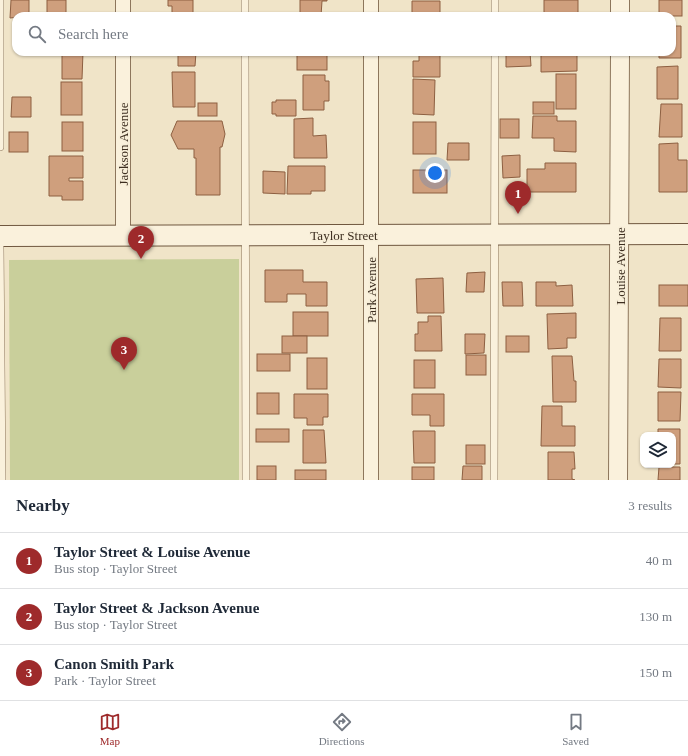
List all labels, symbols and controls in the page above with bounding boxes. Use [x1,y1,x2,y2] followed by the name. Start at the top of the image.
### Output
[12,12,676,56] search box
[26,23,48,45] icon: search
[58,26,128,42] text: Search here
[116,102,131,186] street label: Jackson Avenue
[425,163,445,183] your location
[505,181,531,214] pin: 1
[128,226,154,259] pin: 2
[613,227,628,305] street label: Louise Avenue
[310,228,378,243] street label: Taylor Street
[364,257,379,323] street label: Park Avenue
[111,337,137,370] pin: 3
[640,432,676,468] map controls
[640,432,676,468] button: layers
[16,496,70,515] text: Nearby
[628,498,672,513] text: 3 results
[54,544,250,560] text: Taylor Street & Louise Avenue
[26,553,32,568] text: 1
[646,553,672,568] text: 40 m
[54,561,177,576] text: Bus stop · Taylor Street
[54,600,259,616] text: Taylor Street & Jackson Avenue
[26,609,32,624] text: 2
[639,609,672,624] text: 130 m
[54,617,177,632] text: Bus stop · Taylor Street
[54,656,174,672] text: Canon Smith Park
[26,665,32,680] text: 3
[639,665,672,680] text: 150 m
[54,673,156,688] text: Park · Taylor Street
[99,711,121,747] tab: Map
[319,711,364,747] tab: Directions
[562,711,589,747] tab: Saved

